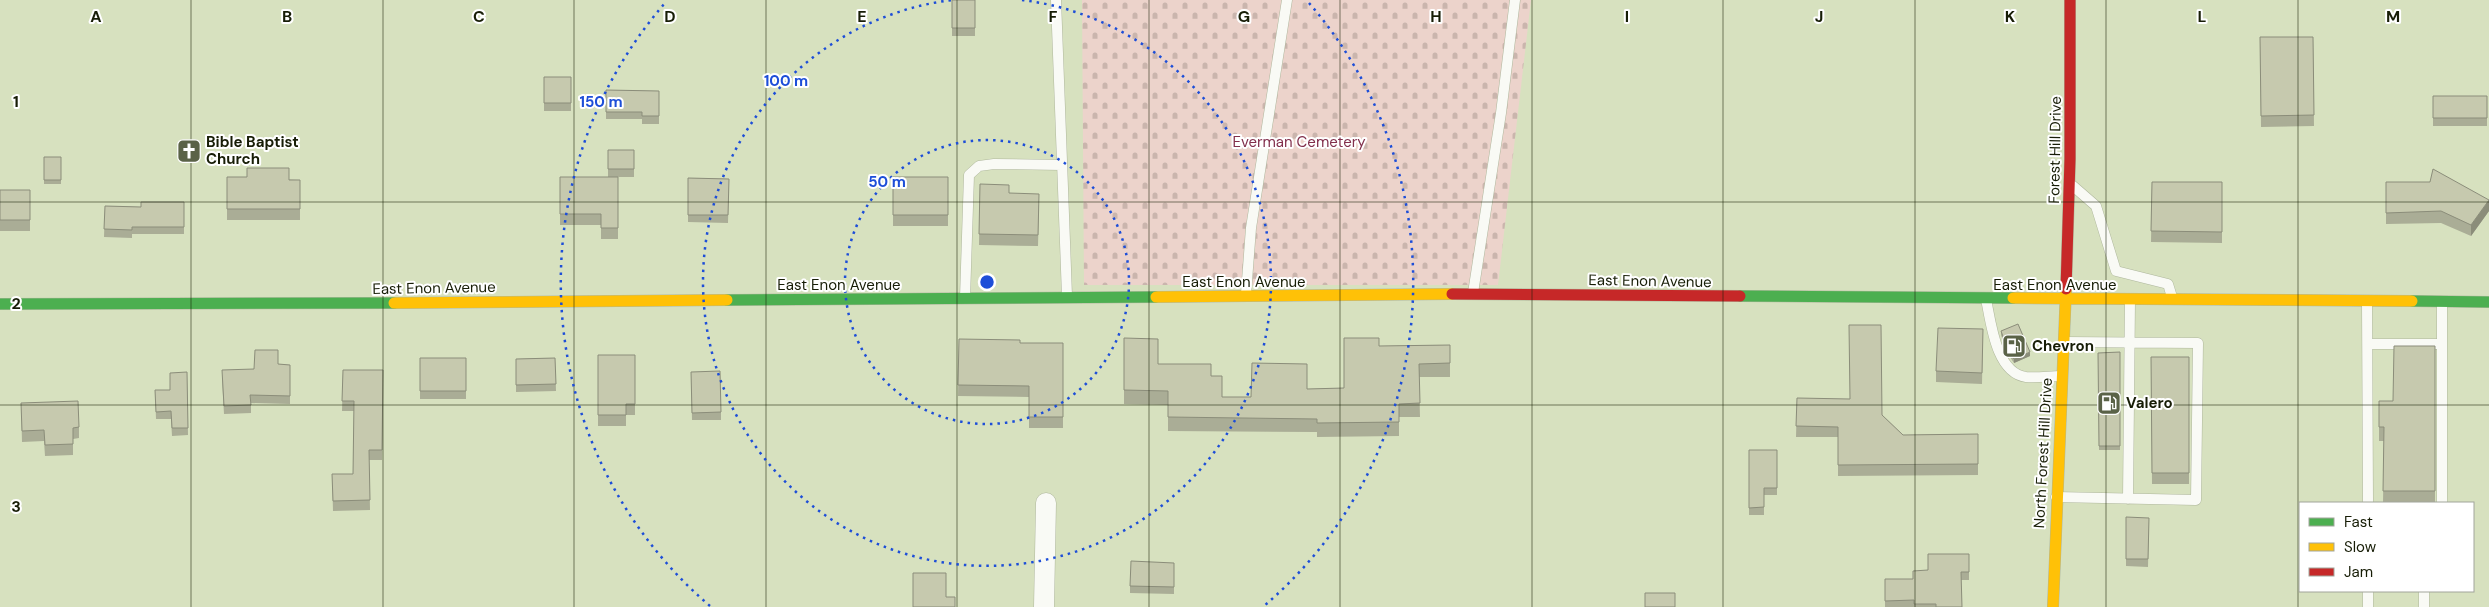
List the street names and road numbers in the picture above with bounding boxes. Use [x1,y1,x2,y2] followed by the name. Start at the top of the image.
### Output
[2044,96,2066,204] street label: Forest Hill Drive
[1588,270,1712,292] street label: East Enon Avenue
[1182,272,1306,292] street label: East Enon Avenue
[777,275,901,295] street label: East Enon Avenue
[1993,275,2117,295] street label: East Enon Avenue
[372,277,496,299] street label: East Enon Avenue
[2029,377,2057,529] street label: North Forest Hill Drive

